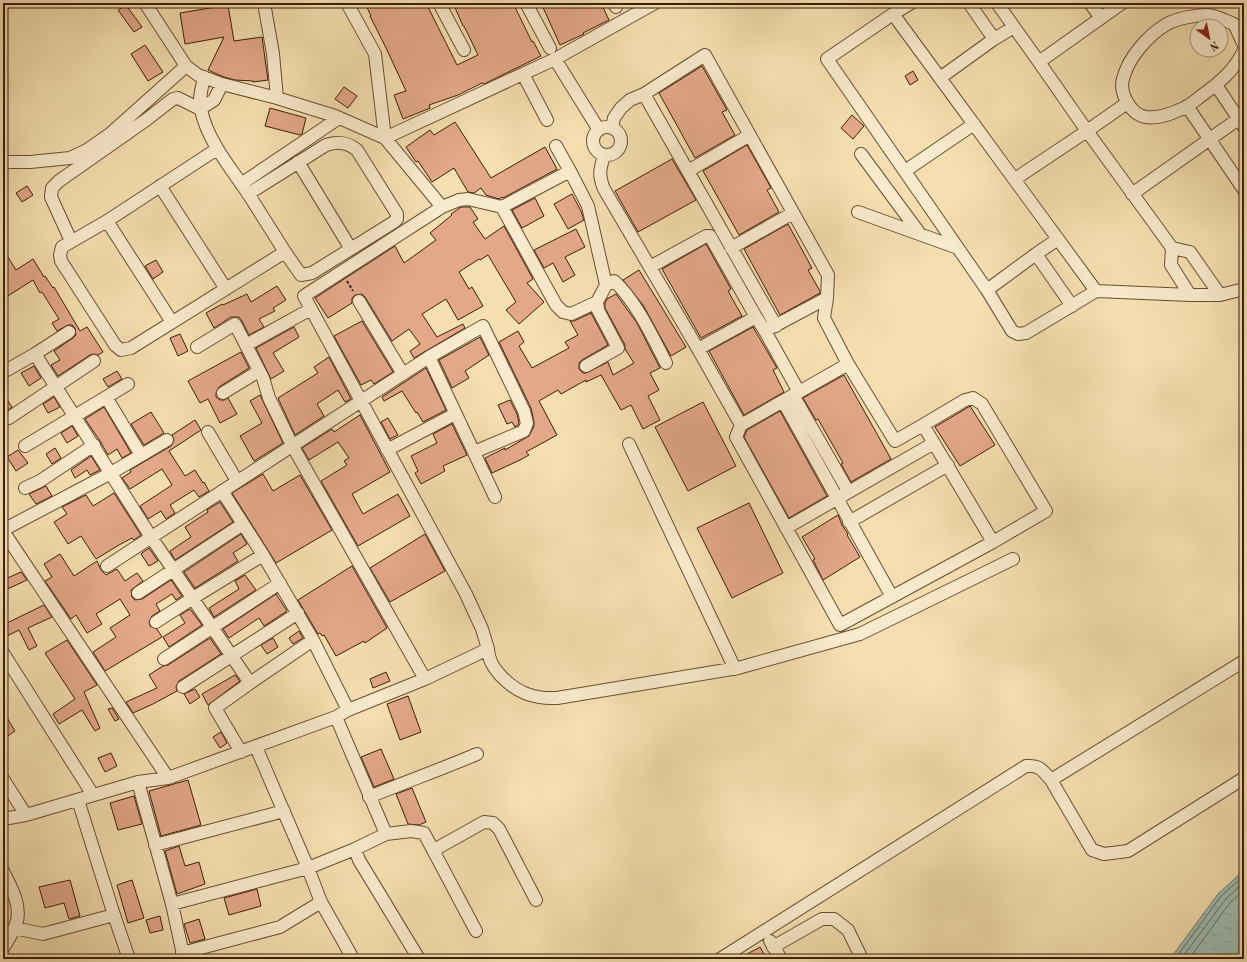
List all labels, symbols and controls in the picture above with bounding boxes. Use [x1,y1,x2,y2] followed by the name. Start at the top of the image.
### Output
[1189,18,1229,58] north arrow
[1207,38,1220,52] text: N

